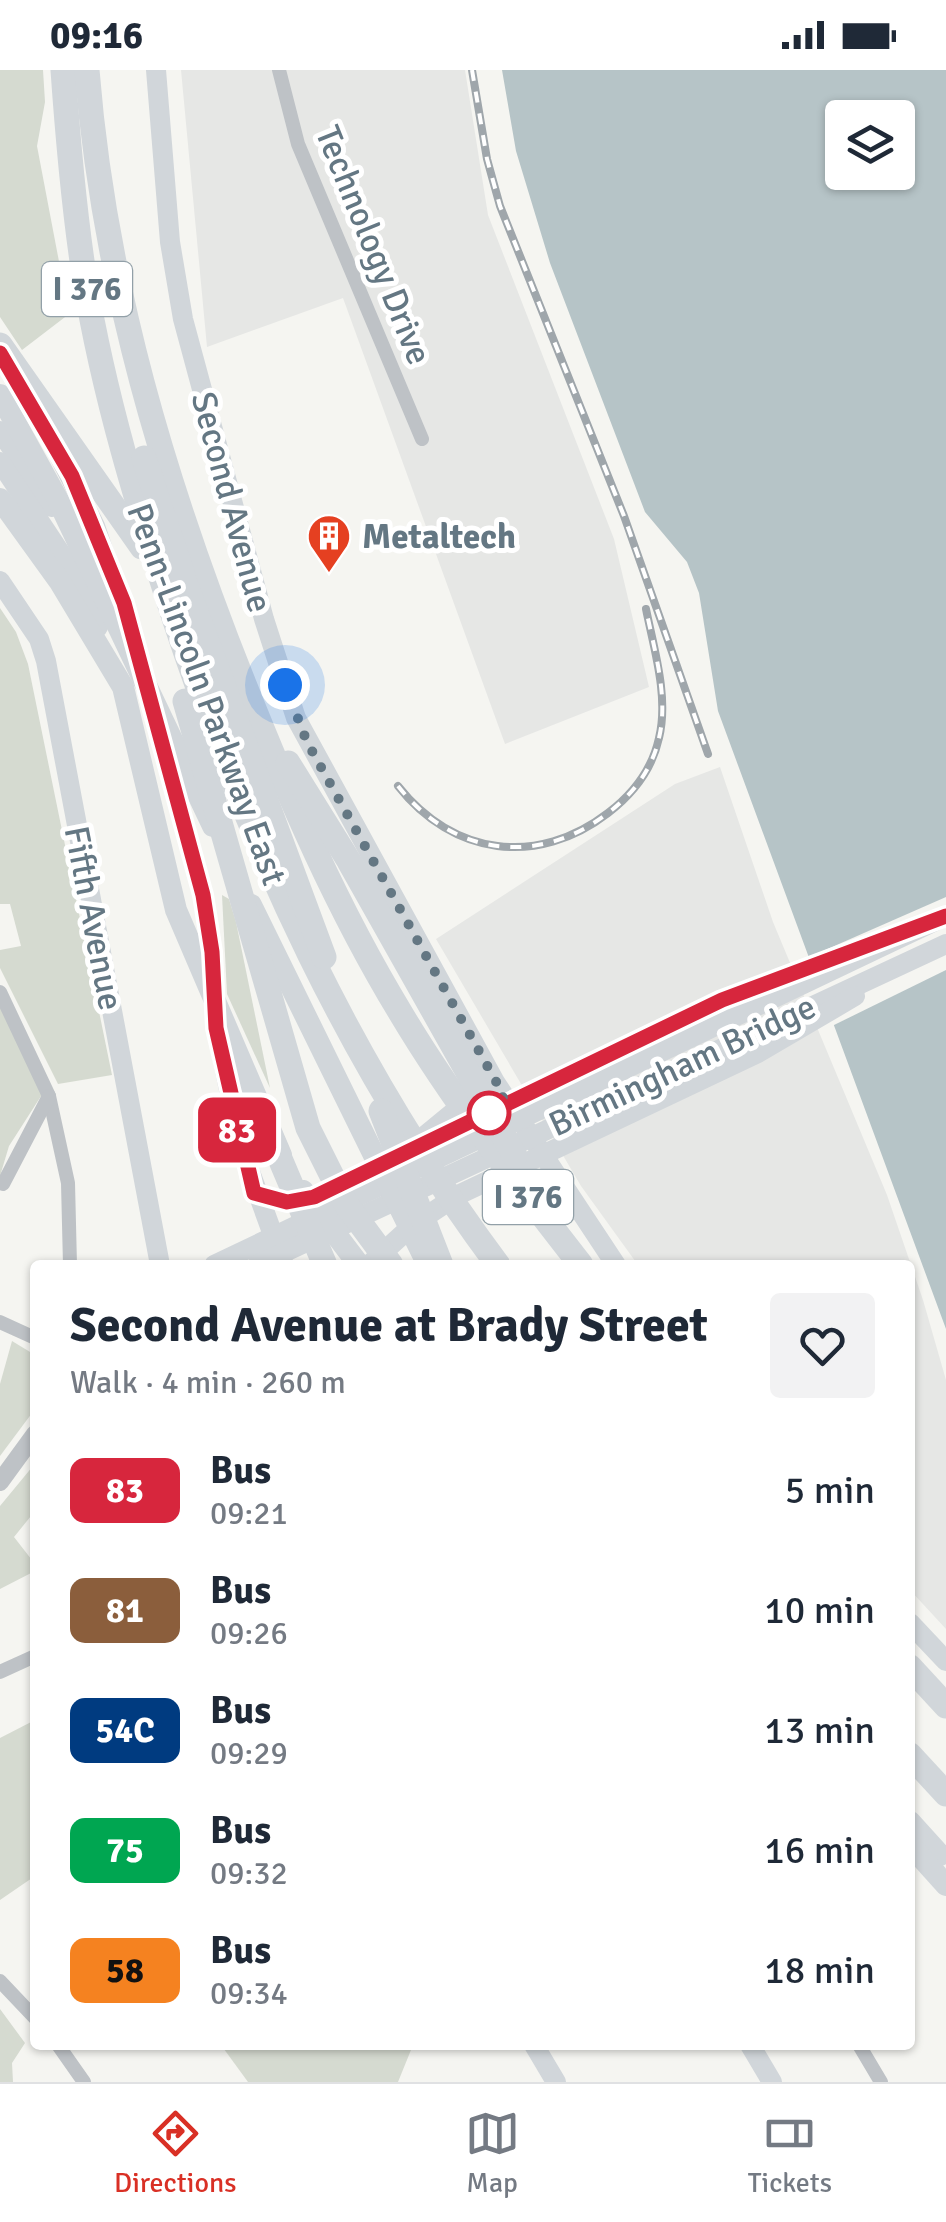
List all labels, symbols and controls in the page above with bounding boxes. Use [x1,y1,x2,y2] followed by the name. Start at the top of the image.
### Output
[50,12,143,59] text: 09:16
[825,100,915,190] map controls
[825,100,915,190] button: layers
[306,120,441,371] street label: Technology Drive
[42,262,132,316] road number: I 376
[181,387,282,617] street label: Second Avenue
[117,497,296,891] street label: Penn-Lincoln Parkway East
[306,513,352,574] building icon: Metaltech
[362,515,516,558] place label: Metaltech
[260,660,310,710] your location
[55,822,132,1014] street label: Fifth Avenue
[542,985,822,1146] street label: Birmingham Bridge
[468,1092,510,1134] unlabelled marker
[192,1098,282,1162] line badge: 83
[218,1109,256,1152] text: 83
[483,1170,573,1224] road number: I 376
[770,1293,875,1398] button: heart
[70,1296,708,1355] text: Second Avenue at Brady Street
[70,1363,346,1402] text: Walk · 4 min · 260 m
[210,1447,271,1494] text: Bus
[785,1467,875,1514] text: 5 min
[106,1469,144,1512] text: 83
[210,1494,288,1533] text: 09:21
[210,1567,271,1614] text: Bus
[764,1587,875,1634] text: 10 min
[106,1589,144,1632] text: 81
[210,1614,288,1653] text: 09:26
[210,1687,271,1734] text: Bus
[764,1707,875,1754] text: 13 min
[95,1709,155,1752] text: 54C
[210,1734,288,1773] text: 09:29
[210,1807,271,1854] text: Bus
[764,1827,875,1874] text: 16 min
[106,1829,144,1872] text: 75
[210,1854,288,1893] text: 09:32
[210,1927,271,1974] text: Bus
[764,1947,875,1994] text: 18 min
[106,1949,144,1992] text: 58
[210,1974,288,2013] text: 09:34
[114,2106,236,2200] tab: Directions
[465,2106,520,2200] tab: Map
[748,2106,832,2200] tab: Tickets

